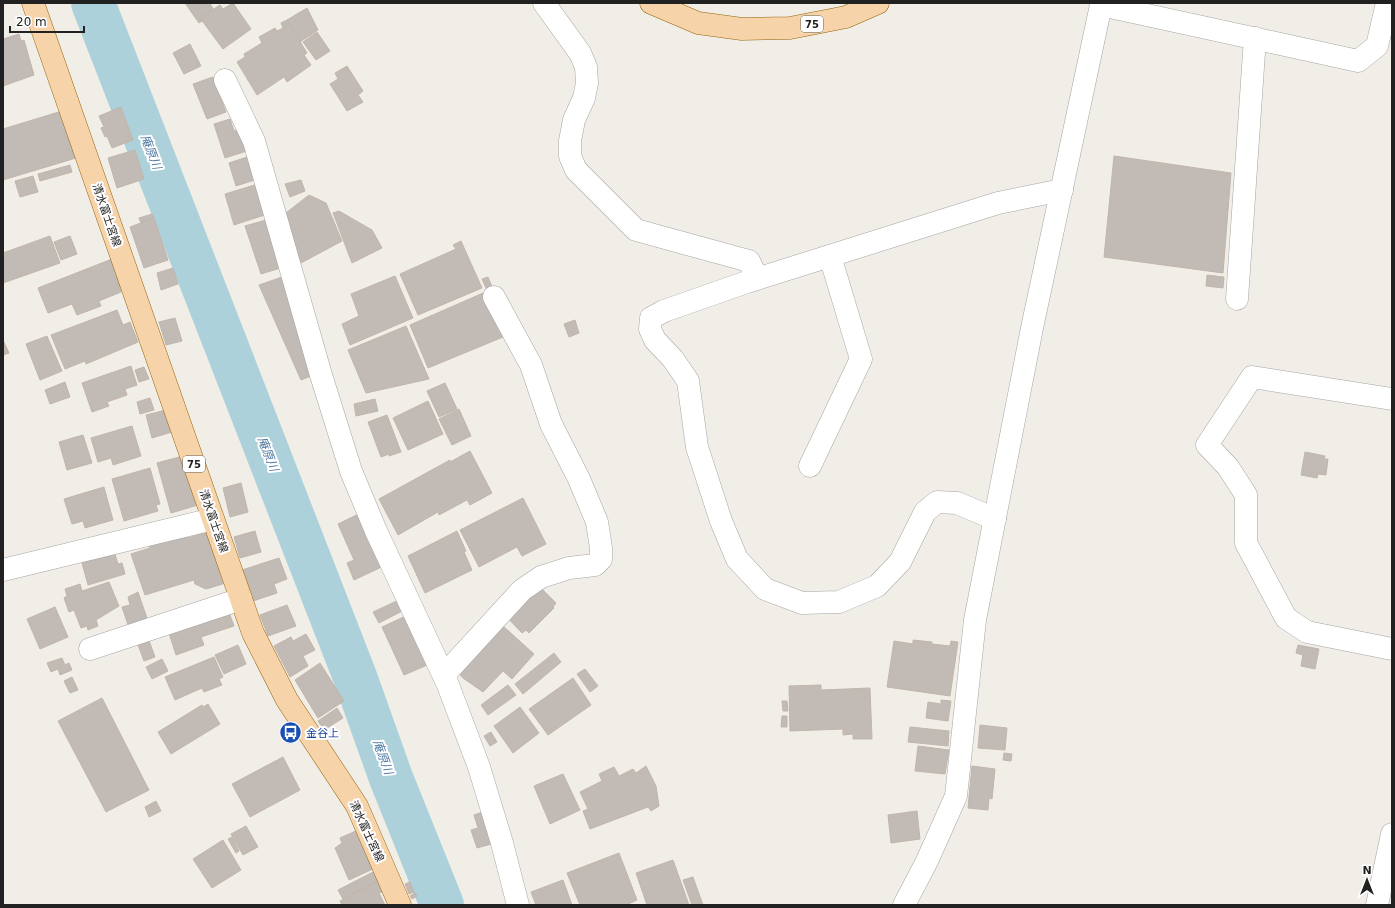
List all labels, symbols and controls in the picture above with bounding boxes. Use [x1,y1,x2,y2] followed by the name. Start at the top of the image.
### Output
[10,8,84,34] scale bar
[16,15,47,29] text: 20 m
[801,16,823,32] road number: 75
[138,133,165,173] water label: 庵原川
[90,182,123,248] street label: 清水富士宮線
[255,435,282,475] water label: 庵原川
[183,456,205,472] road number: 75
[197,488,230,554] street label: 清水富士宮線
[278,720,304,746] bus stop icon: 金谷上
[306,727,339,740] place label: 金谷上
[370,738,396,778] water label: 庵原川
[347,799,386,864] street label: 清水富士宮線
[1347,860,1387,900] north arrow
[1362,864,1372,877] text: N

